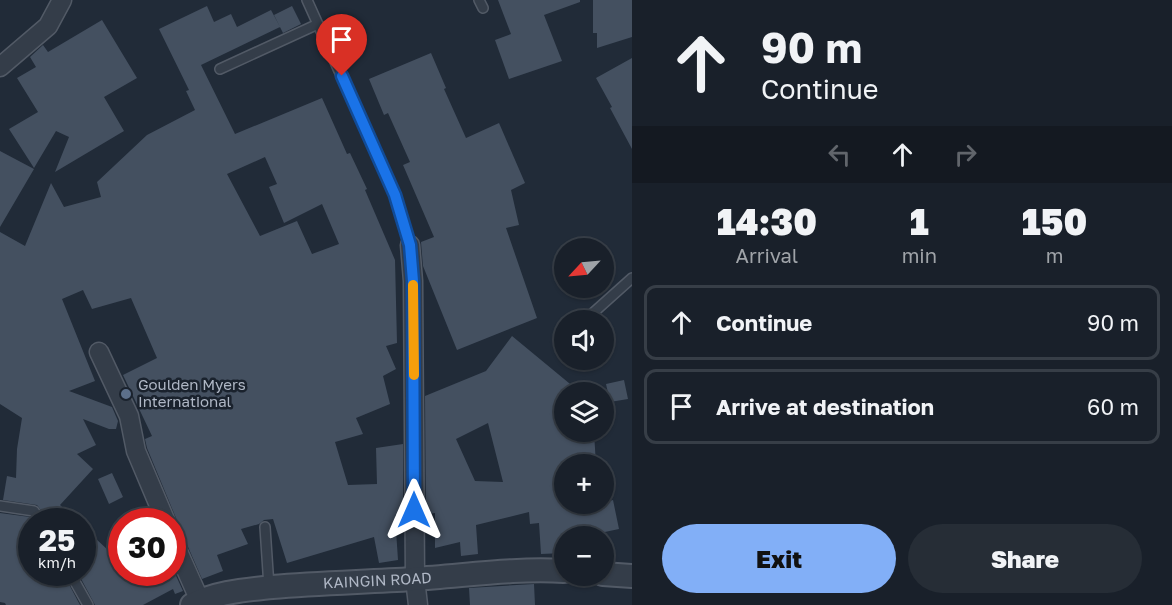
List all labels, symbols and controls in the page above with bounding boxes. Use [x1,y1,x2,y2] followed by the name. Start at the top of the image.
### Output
[316,14,367,76] pin
[761,22,862,72] text: 90 m
[325,23,358,56] icon: arrive
[662,24,740,102] icon: ahead
[761,73,879,105] text: Continue
[823,138,856,171] icon: left
[886,138,919,171] icon: ahead
[949,138,982,171] icon: right
[717,200,817,243] text: 14:30
[910,200,929,243] text: 1
[1022,200,1087,243] text: 150
[554,238,614,298] north arrow
[554,238,614,586] map controls
[736,243,798,267] text: Arrival
[902,243,937,267] text: min
[1046,243,1063,267] text: m
[665,306,698,339] icon: ahead
[716,309,812,336] text: Continue
[1087,309,1139,336] text: 90 m
[554,310,614,370] button: sound
[138,375,246,410] place label: Goulden Myers International
[554,382,614,442] button: layers
[119,387,133,401] marker: Goulden Myers International
[665,390,698,423] icon: arrive
[716,393,934,420] text: Arrive at destination
[1087,393,1139,420] text: 60 m
[554,454,614,514] button: +
[382,478,446,542] position arrow
[108,508,186,586] speed limit sign: 30
[39,522,75,558] text: 25
[662,524,896,593] button: Exit
[908,524,1142,593] button: Share
[554,526,614,586] button: −
[38,553,76,571] text: km/h
[322,568,432,592] street label: KAINGIN ROAD

